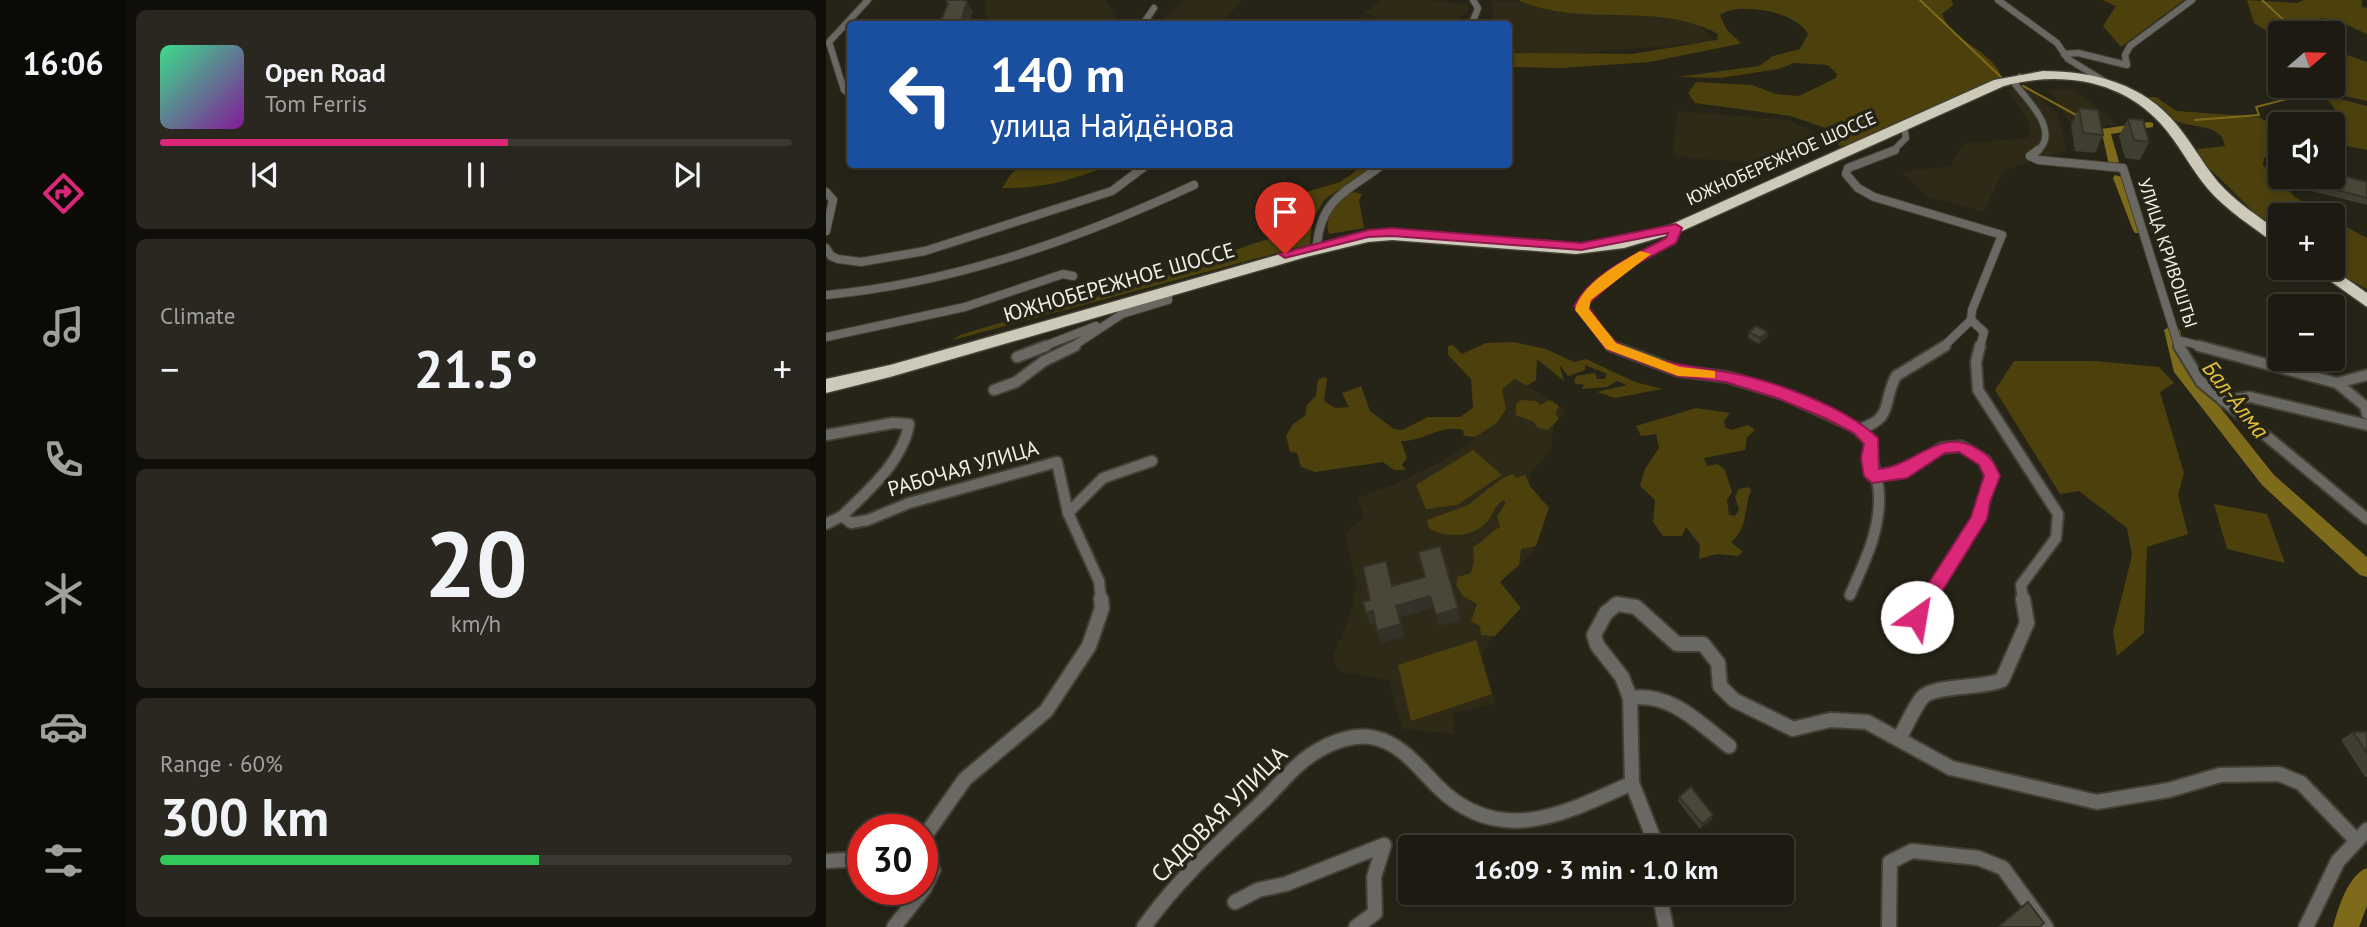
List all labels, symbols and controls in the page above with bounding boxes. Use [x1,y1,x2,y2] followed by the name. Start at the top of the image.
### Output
[2268,21,2345,98] north arrow
[2268,21,2345,371] map controls
[22,42,104,84] text: 16:06
[990,42,1125,106] text: 140 m
[875,49,966,140] icon: left
[265,56,386,89] text: Open Road
[265,89,367,118] text: Tom Ferris
[990,104,1235,146] text: улица Найдёнова
[1683,106,1879,210] street label: ЮЖНОБЕРЕЖНОЕ ШОССЕ
[2268,112,2345,189] button: sound
[246,156,284,194] icon: previous
[457,156,495,194] icon: pause
[668,156,706,194] icon: next
[39,169,88,218] icon: directions
[2133,175,2203,331] street label: УЛИЦА КРИВОШТЫ
[1255,182,1315,254] pin
[1266,193,1304,231] icon: arrive
[2268,203,2345,280] button: +
[1000,236,1238,328] street label: ЮЖНОБЕРЕЖНОЕ ШОССЕ
[2268,294,2345,371] button: −
[160,301,235,330] text: Climate
[39,302,88,351] icon: music
[414,335,538,402] text: 21.5°
[160,344,179,393] text: −
[773,344,792,393] text: +
[2197,354,2275,444] water label: Бал-Алма
[885,433,1042,502] street label: РАБОЧАЯ УЛИЦА
[39,435,88,484] icon: phone
[424,504,528,622] text: 20
[39,569,88,618] icon: climate
[1880,580,1954,654] position arrow
[451,609,501,638] text: km/h
[39,702,88,751] icon: car
[1144,739,1294,889] street label: САДОВАЯ УЛИЦА
[160,749,283,778] text: Range · 60%
[160,783,329,850] text: 300 km
[847,814,938,905] speed limit sign: 30
[39,836,88,885] icon: filters
[1474,853,1719,886] text: 16:09 · 3 min · 1.0 km

